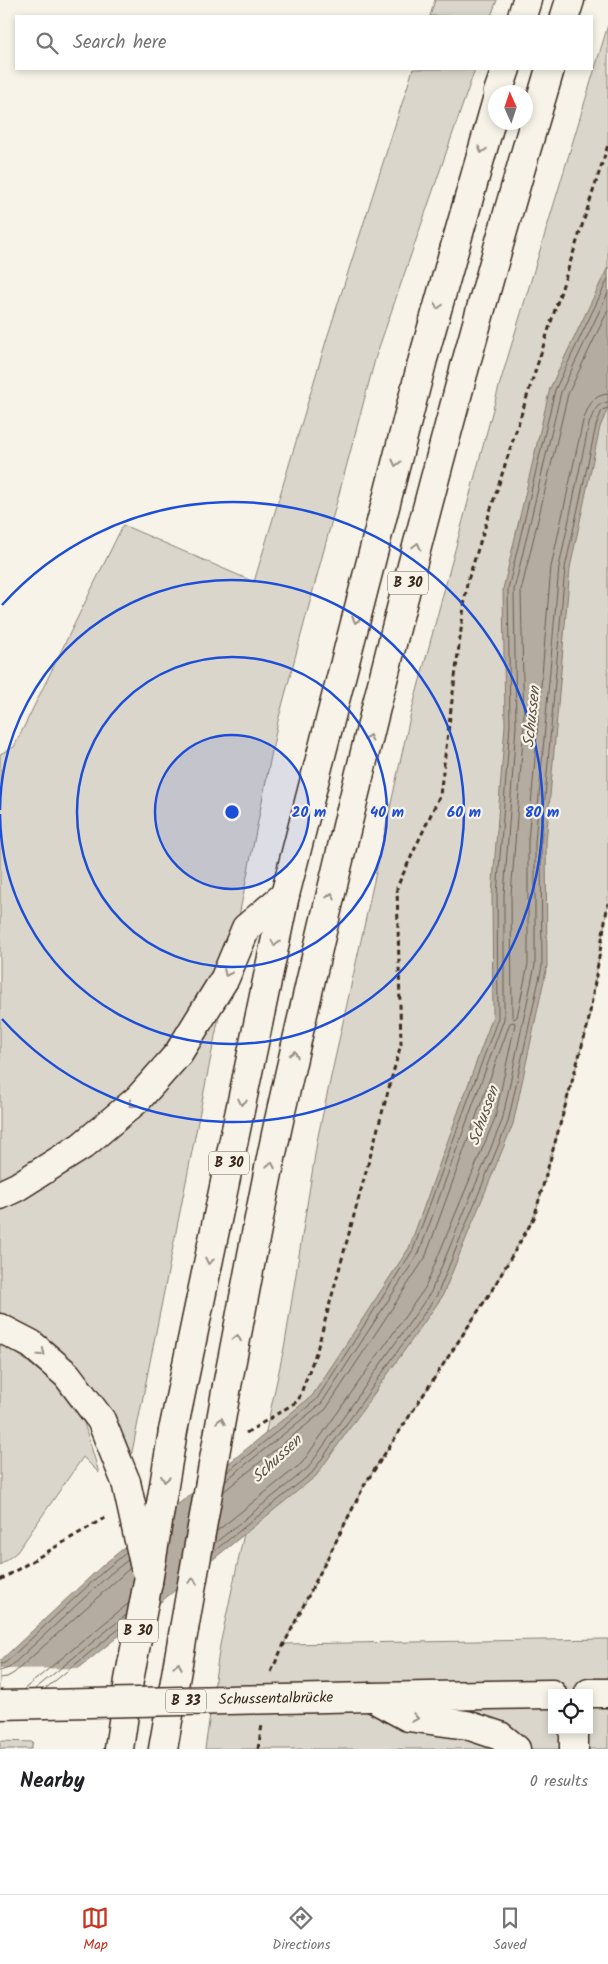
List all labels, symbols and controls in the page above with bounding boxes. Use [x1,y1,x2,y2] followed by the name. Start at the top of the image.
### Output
[15,15,593,70] search box
[73,28,167,58] text: Search here
[33,29,61,57] icon: search
[488,85,533,130] north arrow
[478,145,488,153] one-way arrow
[433,302,443,310] one-way arrow
[391,459,402,468] one-way arrow
[412,543,422,551] one-way arrow
[388,572,428,594] road number: B 30
[351,616,361,624] one-way arrow
[516,684,548,749] water label: Schussen
[363,733,374,742] one-way arrow
[292,801,326,825] text: 20 m
[370,801,404,825] text: 40 m
[447,801,481,825] text: 60 m
[525,801,559,825] text: 80 m
[223,803,241,821] centre of rings
[325,891,336,900] one-way arrow
[270,938,281,947] one-way arrow
[223,968,233,977] one-way arrow
[288,1050,299,1058] one-way arrow
[462,1082,507,1149] water label: Schussen
[237,1097,247,1106] one-way arrow
[129,1098,138,1107] one-way arrow
[209,1152,249,1174] road number: B 30
[265,1161,275,1169] one-way arrow
[204,1256,214,1265] one-way arrow
[231,1334,241,1343] one-way arrow
[36,1348,45,1357] one-way arrow
[215,1416,226,1425] one-way arrow
[246,1428,309,1489] water label: Schussen
[161,1474,171,1483] one-way arrow
[187,1576,197,1585] one-way arrow
[118,1620,158,1642] road number: B 30
[172,1662,182,1671] one-way arrow
[218,1686,334,1712] street label: Schussentalbrücke
[548,1689,593,1734] map controls
[548,1689,593,1734] button: locate
[166,1690,206,1712] road number: B 33
[411,1712,419,1722] one-way arrow
[20,1765,85,1798] text: Nearby
[530,1769,588,1794] text: 0 results
[81,1904,109,1956] tab: Map
[272,1904,330,1956] tab: Directions
[493,1904,527,1956] tab: Saved

